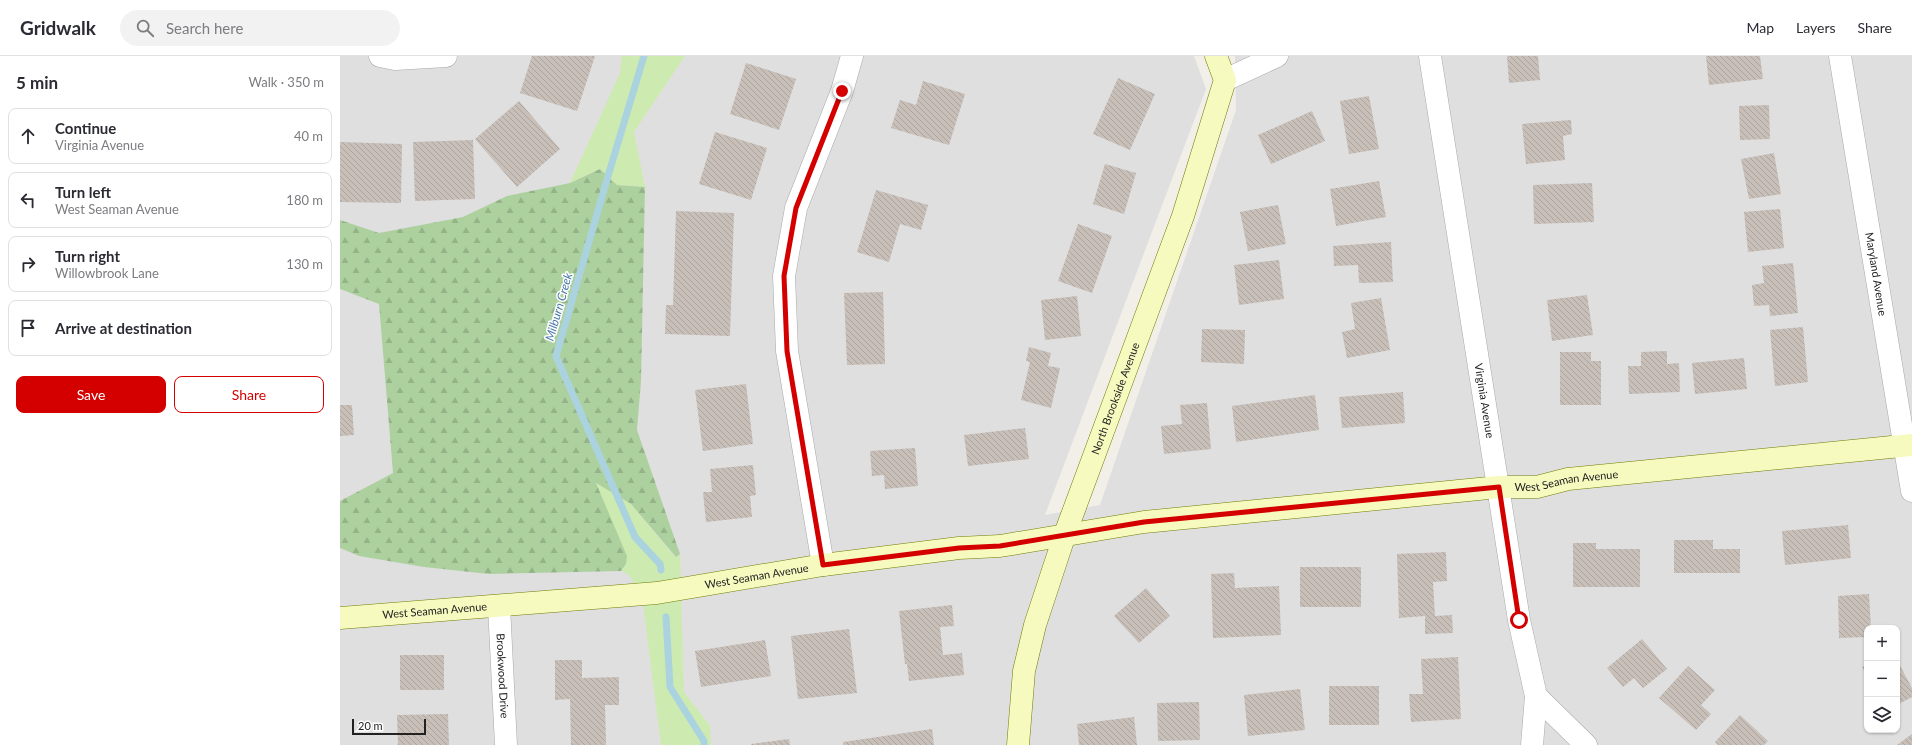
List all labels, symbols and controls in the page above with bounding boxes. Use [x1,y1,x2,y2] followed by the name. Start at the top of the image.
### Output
[120,10,400,46] search box
[20,16,96,39] text: Gridwalk
[134,17,156,39] icon: search
[166,19,243,37] text: Search here
[1746,19,1774,36] text: Map
[1796,19,1836,36] text: Layers
[1858,19,1892,36] text: Share
[16,72,58,93] text: 5 min
[248,74,324,90] text: Walk · 350 m
[833,82,851,100] route end
[55,119,116,137] text: Continue
[17,125,39,147] icon: ahead
[294,128,323,144] text: 40 m
[55,137,144,153] text: Virginia Avenue
[55,183,111,201] text: Turn left
[17,189,39,211] icon: left
[286,192,323,208] text: 180 m
[55,201,179,217] text: West Seaman Avenue
[1863,231,1890,317] street label: Maryland Avenue
[55,247,120,265] text: Turn right
[17,253,39,275] icon: right
[286,256,323,272] text: 130 m
[55,265,159,281] text: Willowbrook Lane
[542,271,575,343] water label: Milburn Creek
[17,317,39,339] icon: arrive
[55,319,192,337] text: Arrive at destination
[1088,340,1142,456] street label: North Brookside Avenue
[1473,362,1497,439] street label: Virginia Avenue
[16,376,166,413] button: Save
[174,376,324,413] button: Share
[1514,467,1619,493] street label: West Seaman Avenue
[704,561,810,591] street label: West Seaman Avenue
[382,599,488,621] street label: West Seaman Avenue
[1510,611,1528,629] route start
[1864,625,1900,733] map controls
[1864,625,1900,661] button: +
[494,633,512,719] street label: Brookwood Drive
[1864,661,1900,697] button: −
[1864,697,1900,733] button: layers
[352,717,426,736] scale bar
[358,719,383,732] text: 20 m

